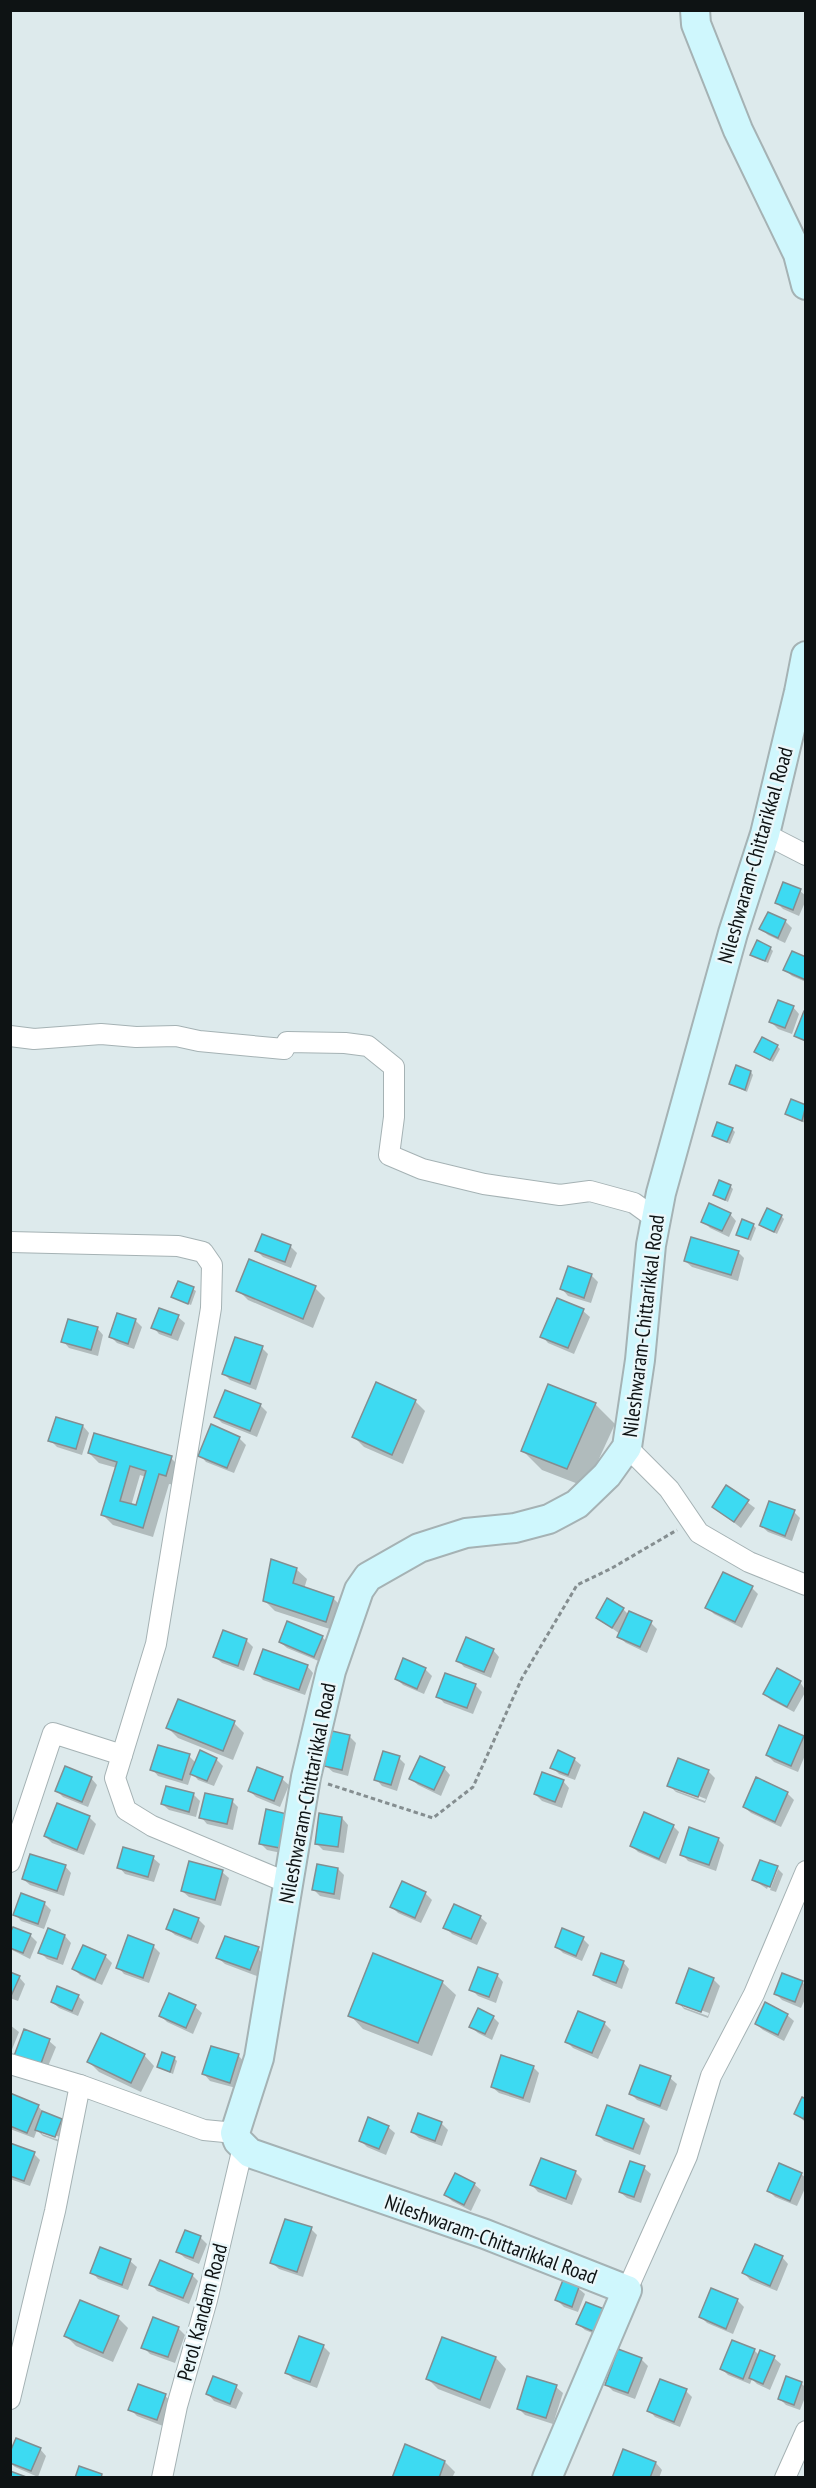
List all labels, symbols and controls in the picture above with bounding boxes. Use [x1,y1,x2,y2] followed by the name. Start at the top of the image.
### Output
[711,744,799,966] street label: Nileshwaram-Chittarikkal Road
[616,1213,670,1439] street label: Nileshwaram-Chittarikkal Road
[272,1680,342,1906] street label: Nileshwaram-Chittarikkal Road
[381,2188,601,2290] street label: Nileshwaram-Chittarikkal Road
[171,2241,233,2383] street label: Perol Kandam Road

